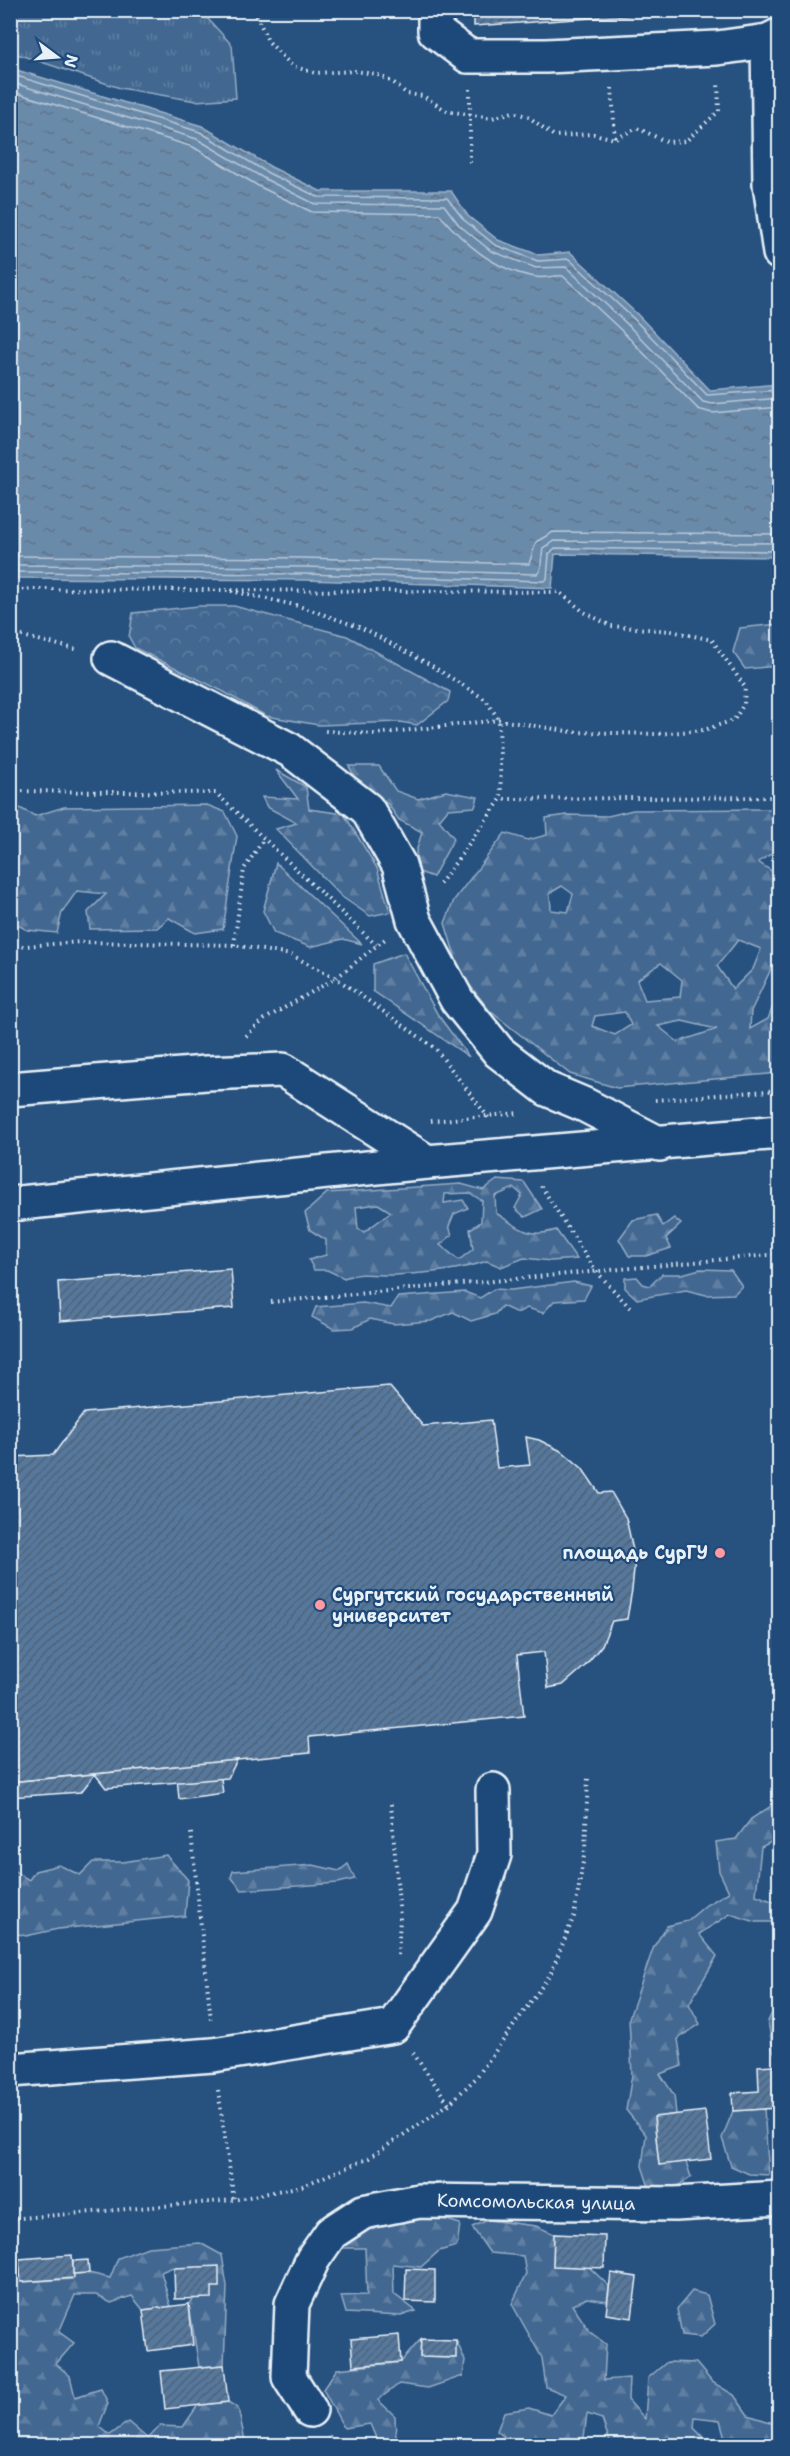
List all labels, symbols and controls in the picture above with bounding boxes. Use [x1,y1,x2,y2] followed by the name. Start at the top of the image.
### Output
[27,27,87,87] north arrow
[59,52,83,70] text: N
[562,1541,708,1565] place label: площадь СурГУ
[713,1546,727,1560] marker: площадь СурГУ
[332,1583,614,1628] place label: Сургутский государственный университет
[313,1598,327,1612] marker: Сургутский государственный университет
[437,2188,635,2216] street label: Комсомольская улица

